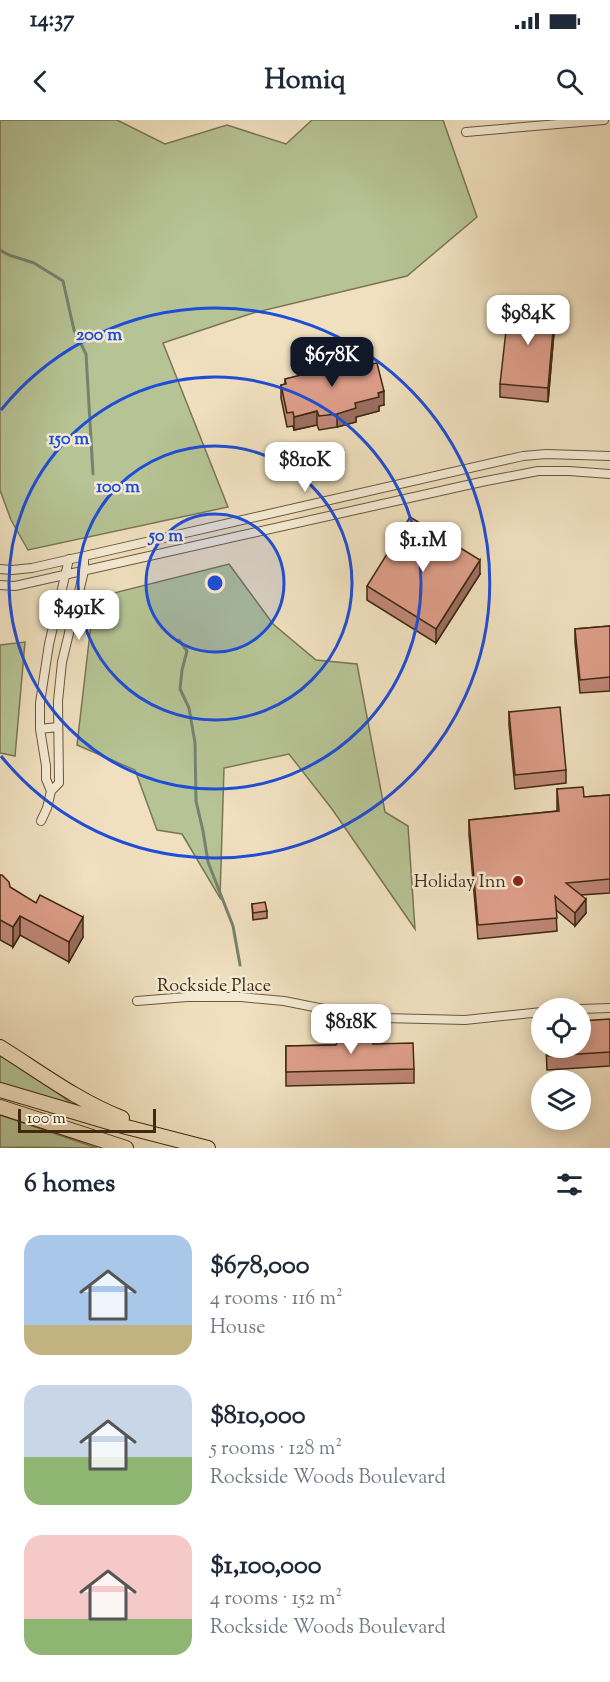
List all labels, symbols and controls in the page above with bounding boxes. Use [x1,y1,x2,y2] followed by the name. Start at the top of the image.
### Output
[30,5,74,37] text: 14:37
[264,62,346,101] text: Homiq
[24,65,57,98] icon: back
[553,65,586,98] icon: search
[486,295,570,346] pin: $984K
[501,300,555,329] text: $984K
[76,323,122,349] text: 200 m
[290,337,374,388] pin: $678K
[304,342,360,371] text: $678K
[49,427,89,453] text: 150 m
[263,442,347,493] pin: $810K
[279,447,331,476] text: $810K
[96,475,140,501] text: 100 m
[381,522,465,573] pin: $1.1M
[147,524,183,550] text: 50 m
[399,527,447,556] text: $1.1M
[205,573,225,593] centre of rings
[37,590,121,641] pin: $491K
[53,595,105,624] text: $491K
[414,870,506,896] place label: Holiday Inn
[511,874,525,888] marker: Holiday Inn
[157,974,271,1000] street label: Rockside Place
[531,998,591,1130] map controls
[531,998,591,1058] button: locate
[309,1004,393,1055] pin: $818K
[325,1009,377,1038] text: $818K
[531,1070,591,1130] button: layers
[18,1106,156,1133] scale bar
[27,1108,66,1131] text: 100 m
[24,1166,115,1203] text: 6 homes
[553,1168,586,1201] icon: filters
[210,1248,310,1285] text: $678,000
[72,1259,144,1331] icon: home
[210,1285,343,1314] text: 4 rooms · 116 m²
[210,1314,265,1343] text: House
[210,1398,306,1435] text: $810,000
[72,1409,144,1481] icon: home
[210,1435,342,1464] text: 5 rooms · 128 m²
[210,1464,446,1493] text: Rockside Woods Boulevard
[210,1548,322,1585] text: $1,100,000
[72,1559,144,1631] icon: home
[210,1585,342,1614] text: 4 rooms · 152 m²
[210,1614,446,1643] text: Rockside Woods Boulevard

